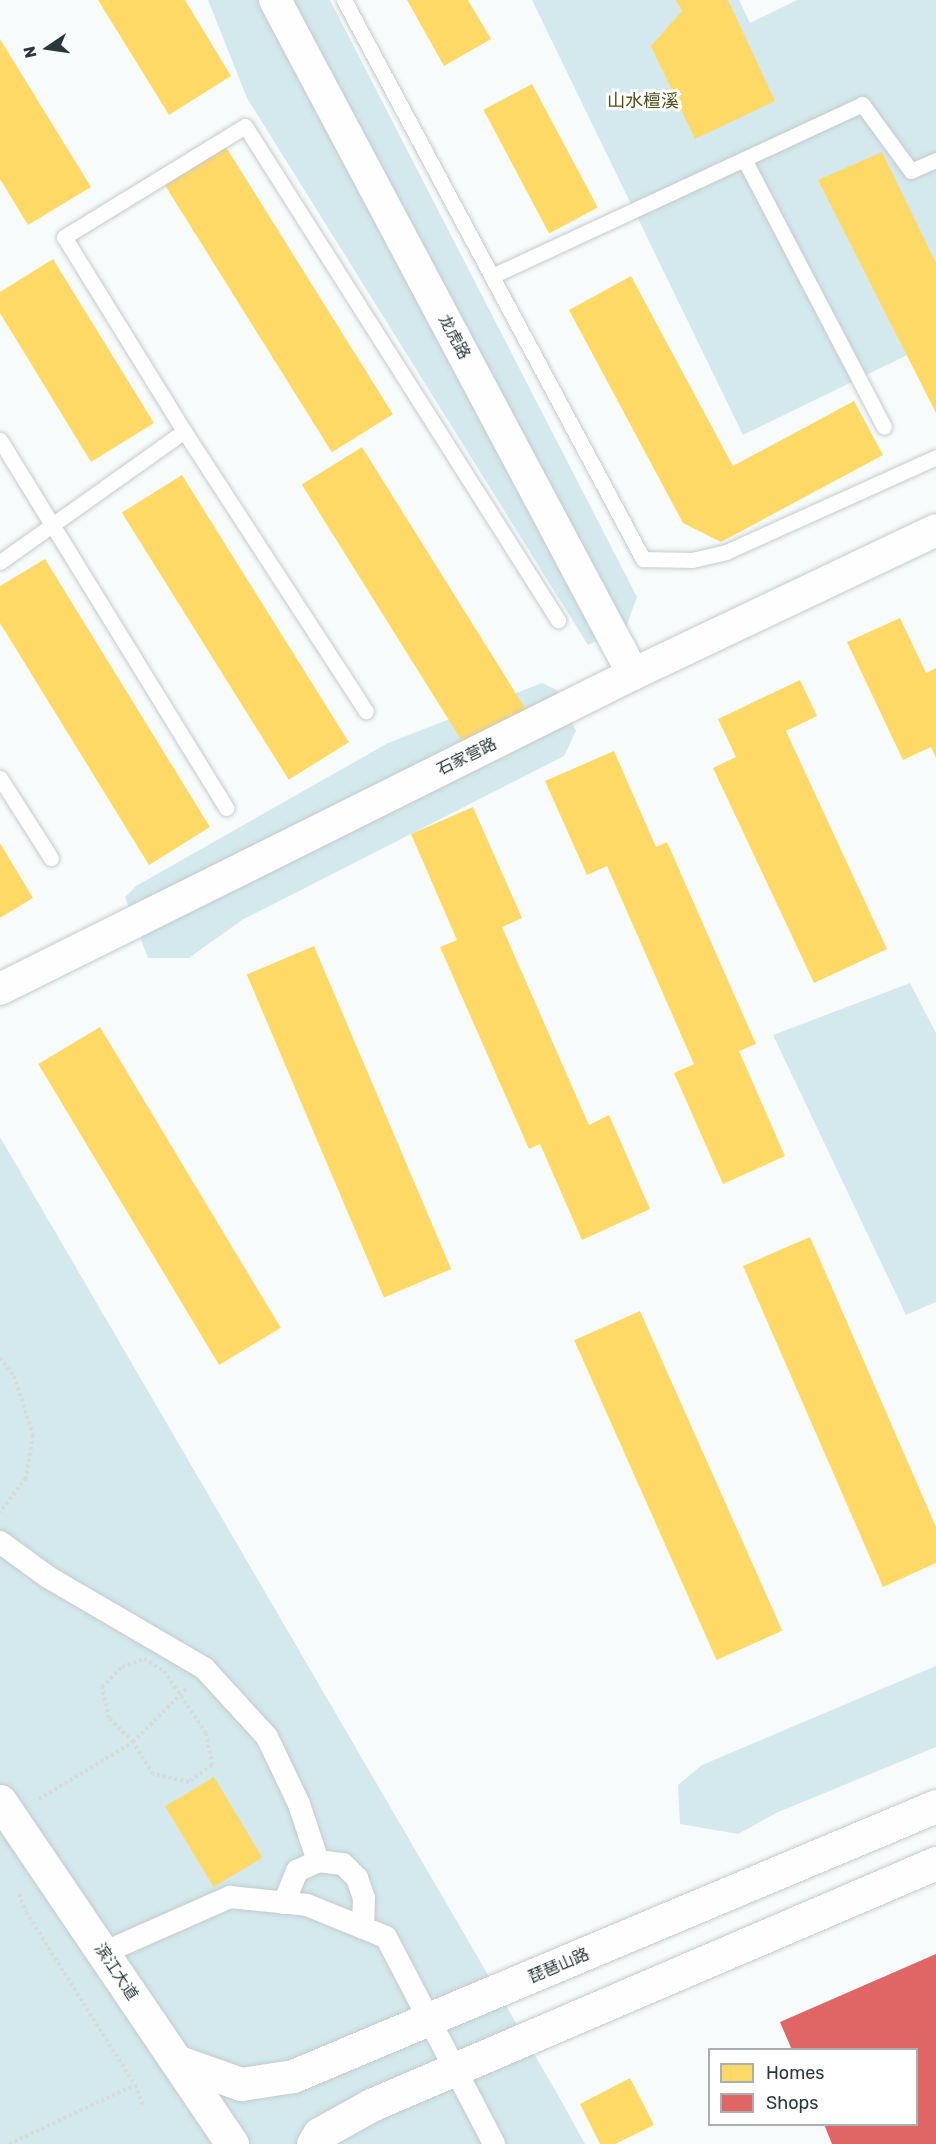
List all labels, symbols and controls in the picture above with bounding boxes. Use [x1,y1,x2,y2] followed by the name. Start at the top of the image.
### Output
[18,18,78,78] north arrow
[19,44,41,60] text: N
[607,90,679,112] district label: 山水檀溪
[434,311,474,363] street label: 龙虎路
[434,734,500,780] street label: 石家营路
[90,1940,142,2004] street label: 滨江大道
[526,1945,592,1987] street label: 琵琶山路
[708,2048,918,2126] legend
[766,2062,824,2084] text: Homes
[766,2092,818,2114] text: Shops

